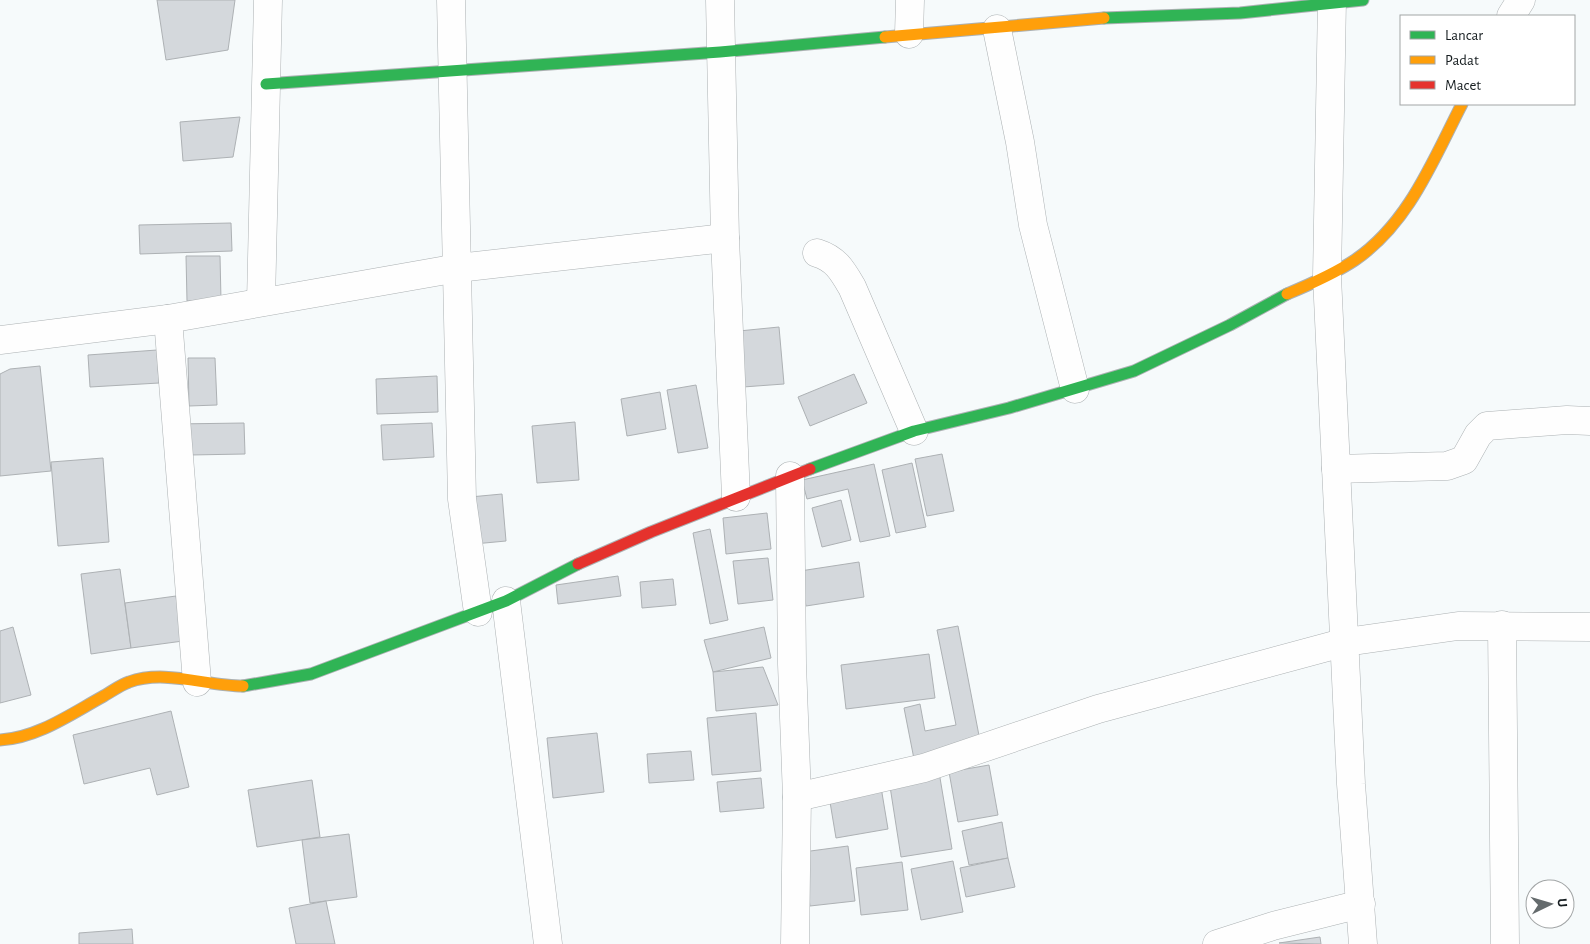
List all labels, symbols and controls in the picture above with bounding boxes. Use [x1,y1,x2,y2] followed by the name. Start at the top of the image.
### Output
[1400,15,1575,105] legend
[1445,28,1483,43] text: Lancar
[1445,53,1479,68] text: Padat
[1445,78,1481,93] text: Macet
[1525,879,1575,929] north arrow
[1555,898,1569,908] text: U

